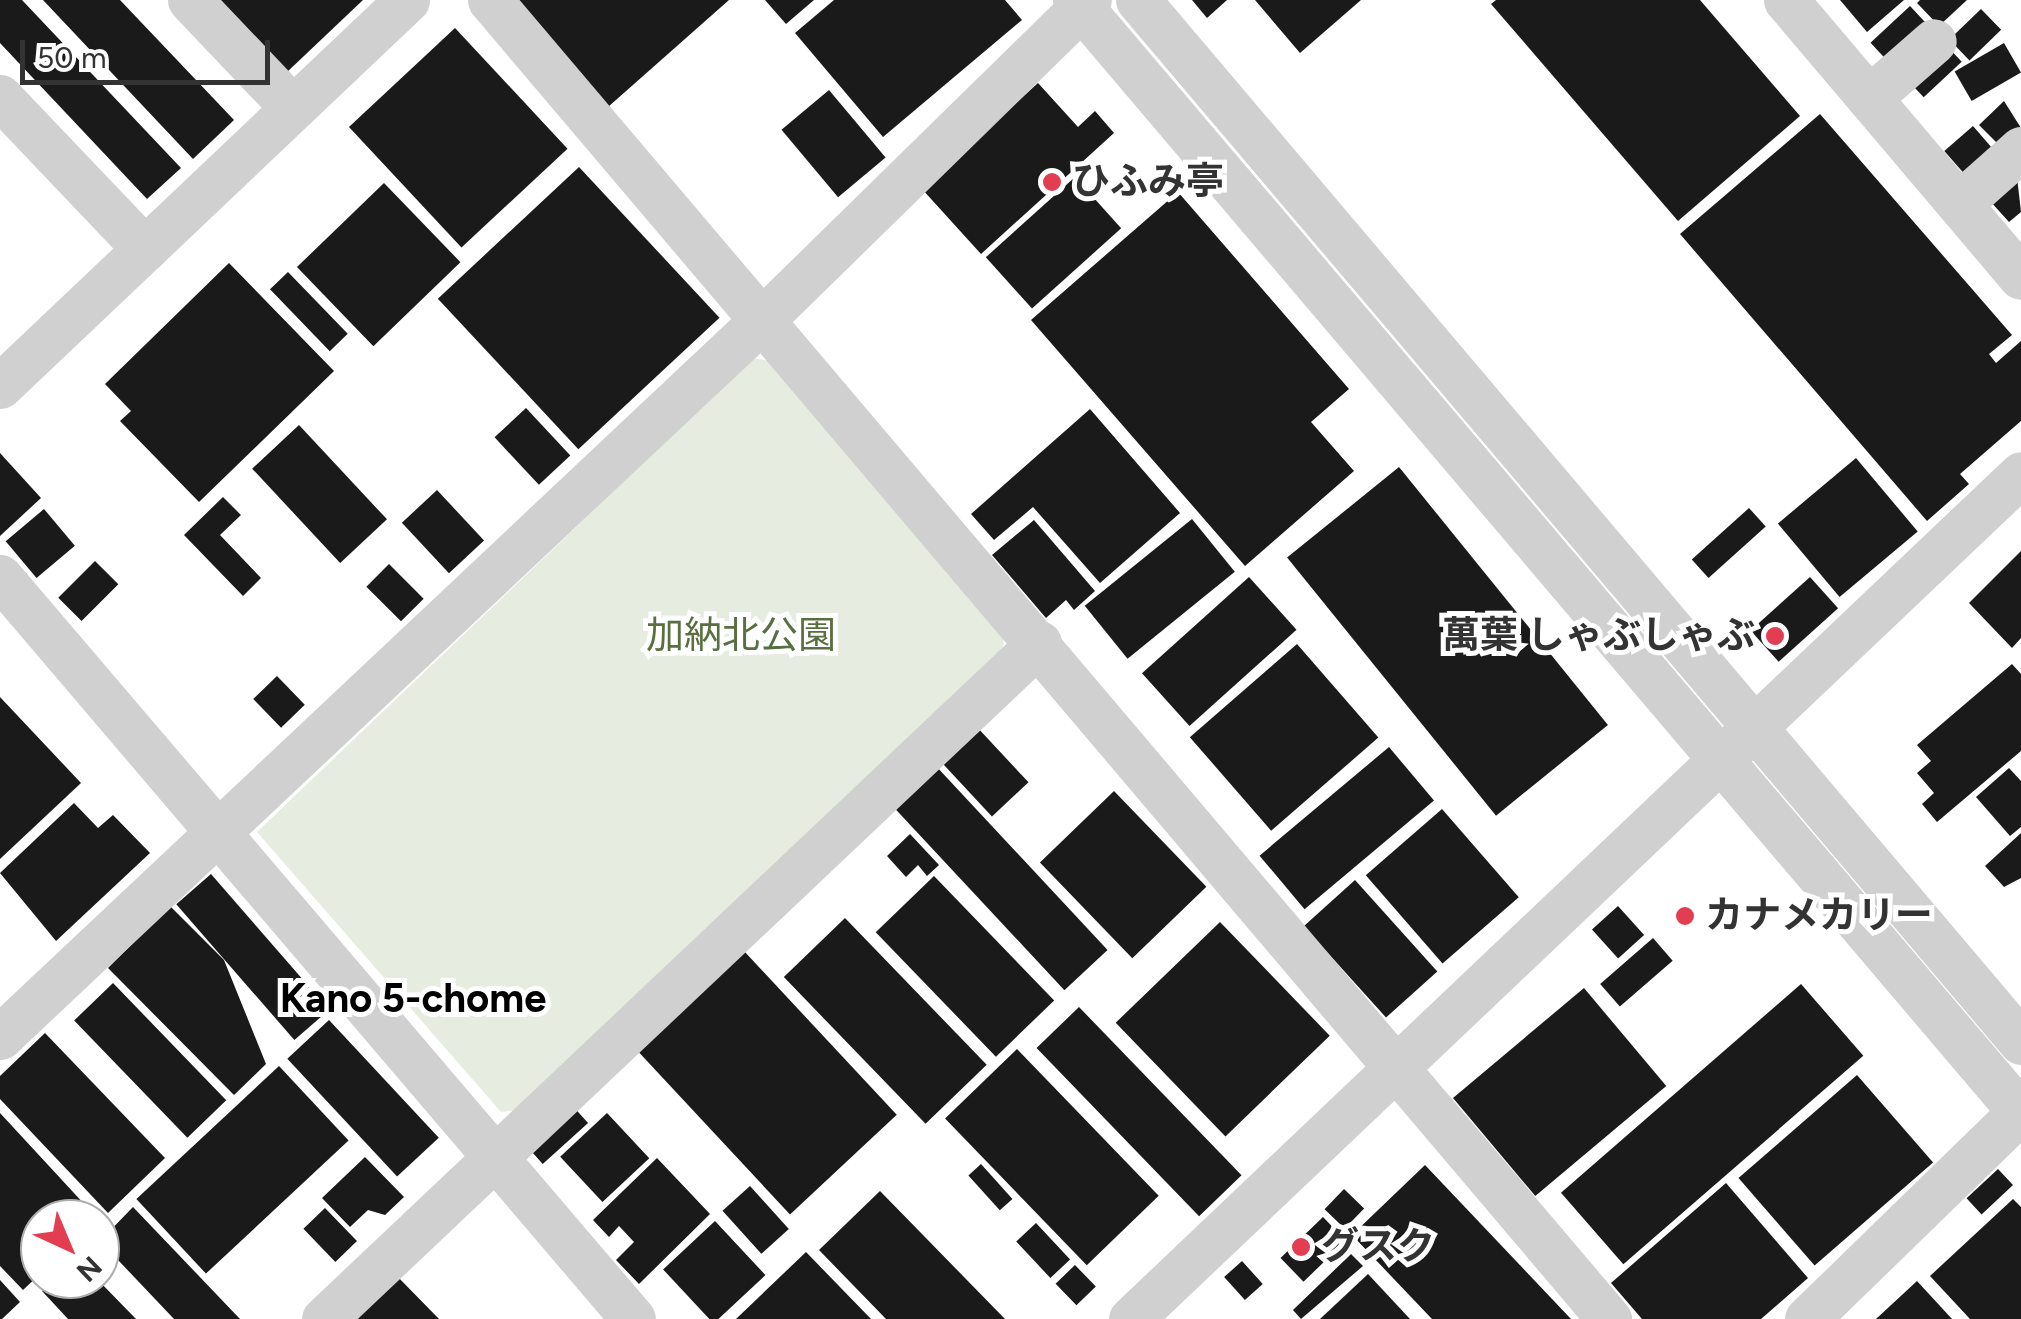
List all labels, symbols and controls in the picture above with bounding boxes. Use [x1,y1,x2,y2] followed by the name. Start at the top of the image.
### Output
[25,20,275,82] scale bar
[37,39,106,76] text: 50 m
[1072,159,1224,205] place label: ひふみ亭
[1041,171,1063,193] marker: ひふみ亭
[646,613,836,659] park label: 加納北公園
[1442,613,1755,659] place label: 萬葉 しゃぶしゃぶ
[1764,625,1786,647] marker: 萬葉 しゃぶしゃぶ
[1705,893,1933,939] place label: カナメカリー
[1674,905,1696,927] marker: カナメカリー
[280,974,546,1022] district label: Kano 5-chome
[20,1199,120,1299] north arrow
[1321,1224,1435,1270] place label: グスク
[1290,1236,1312,1258] marker: グスク
[70,1249,109,1289] text: N

